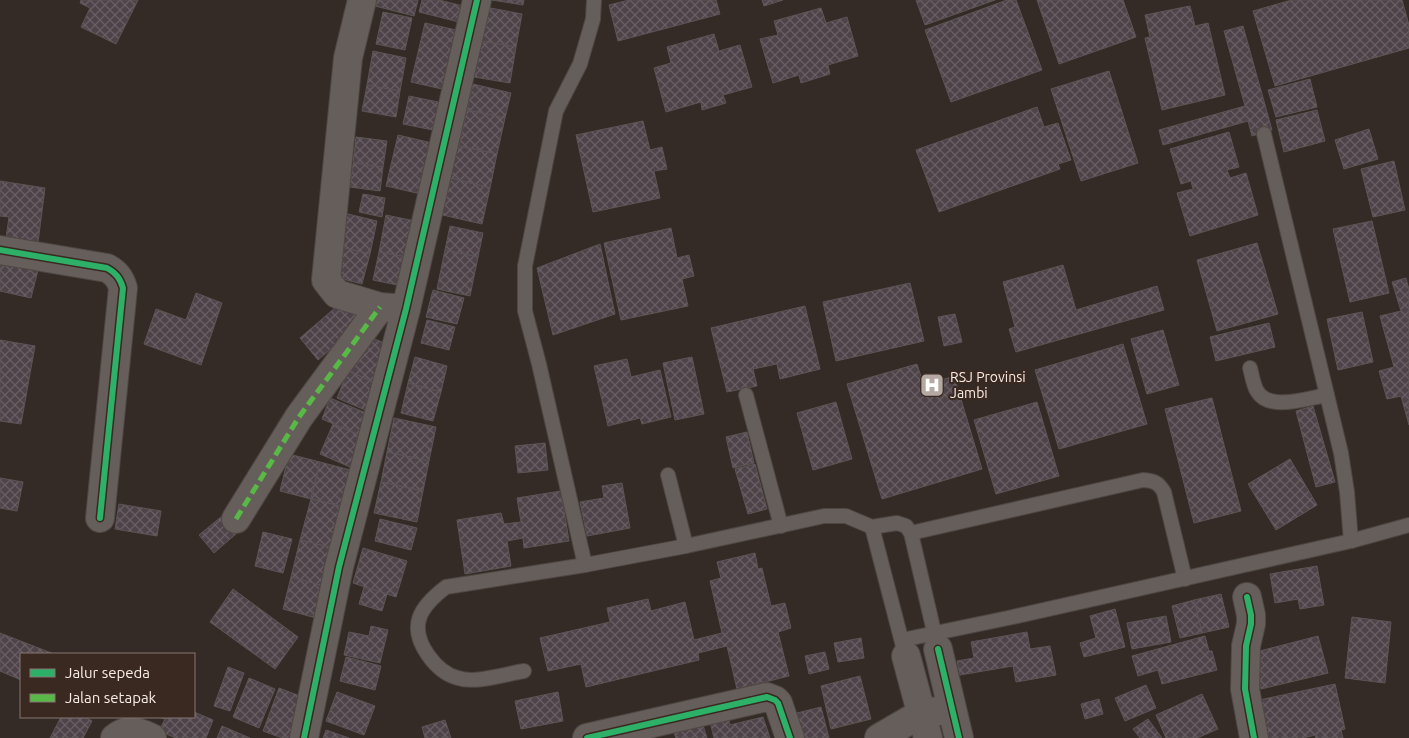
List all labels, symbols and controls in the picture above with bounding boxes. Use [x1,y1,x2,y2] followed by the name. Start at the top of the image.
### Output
[950,369,1026,401] place label: RSJ Provinsi Jambi
[919,372,945,398] hospital icon: RSJ Provinsi Jambi
[20,653,195,718] legend
[65,664,150,681] text: Jalur sepeda
[65,689,157,706] text: Jalan setapak

